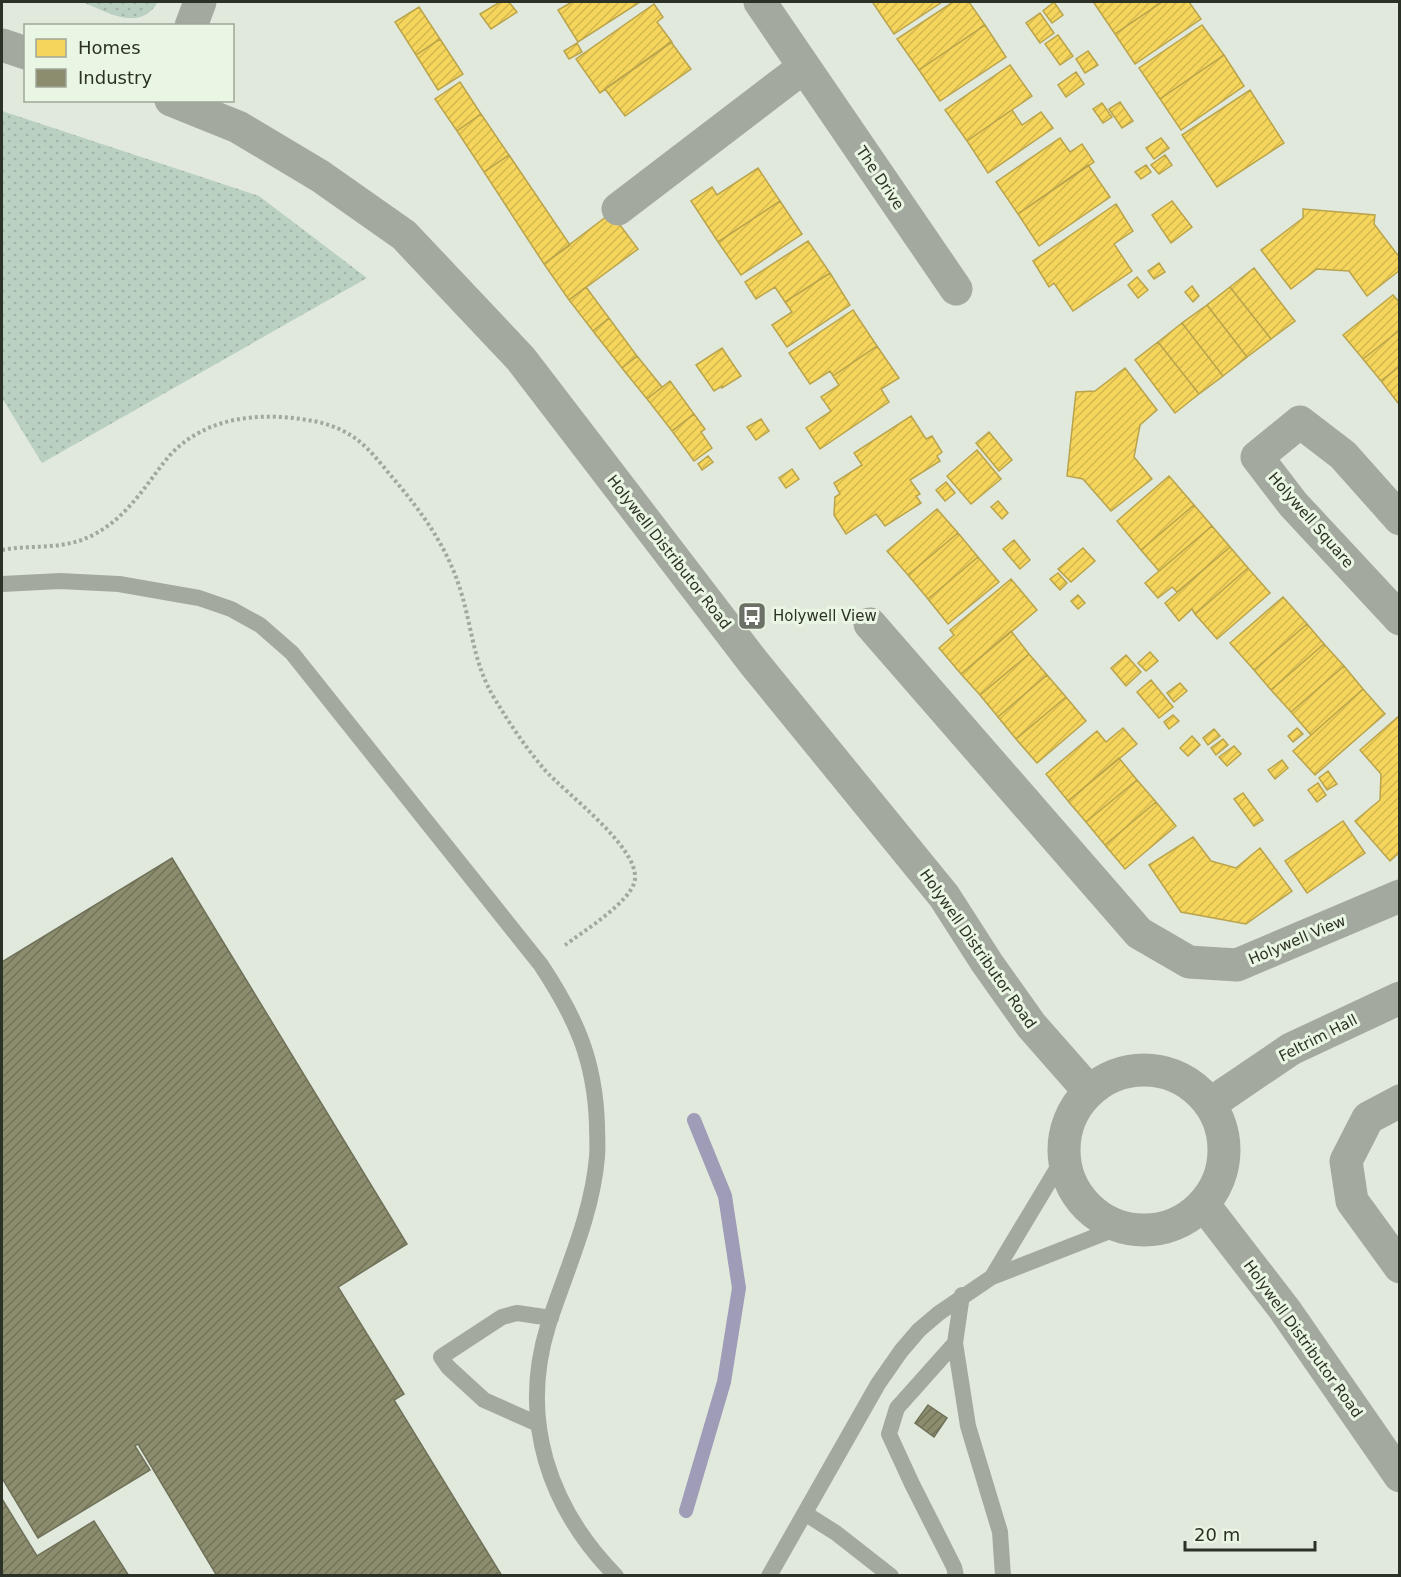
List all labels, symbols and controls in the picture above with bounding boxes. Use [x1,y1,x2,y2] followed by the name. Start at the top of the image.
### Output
[24,24,234,102] legend
[78,37,141,58] text: Homes
[78,67,152,88] text: Industry
[852,142,908,213] street label: The Drive
[1265,468,1357,572] street label: Holywell Square
[603,471,735,633] street label: Holywell Distributor Road
[736,600,768,632] bus stop icon: Holywell View
[773,607,877,625] place label: Holywell View
[916,866,1040,1032] street label: Holywell Distributor Road
[1246,911,1348,969] street label: Holywell View
[1276,1011,1360,1065] street label: Feltrim Hall
[1240,1257,1366,1421] street label: Holywell Distributor Road
[1185,1514,1316,1552] scale bar
[1194,1524,1240,1545] text: 20 m

